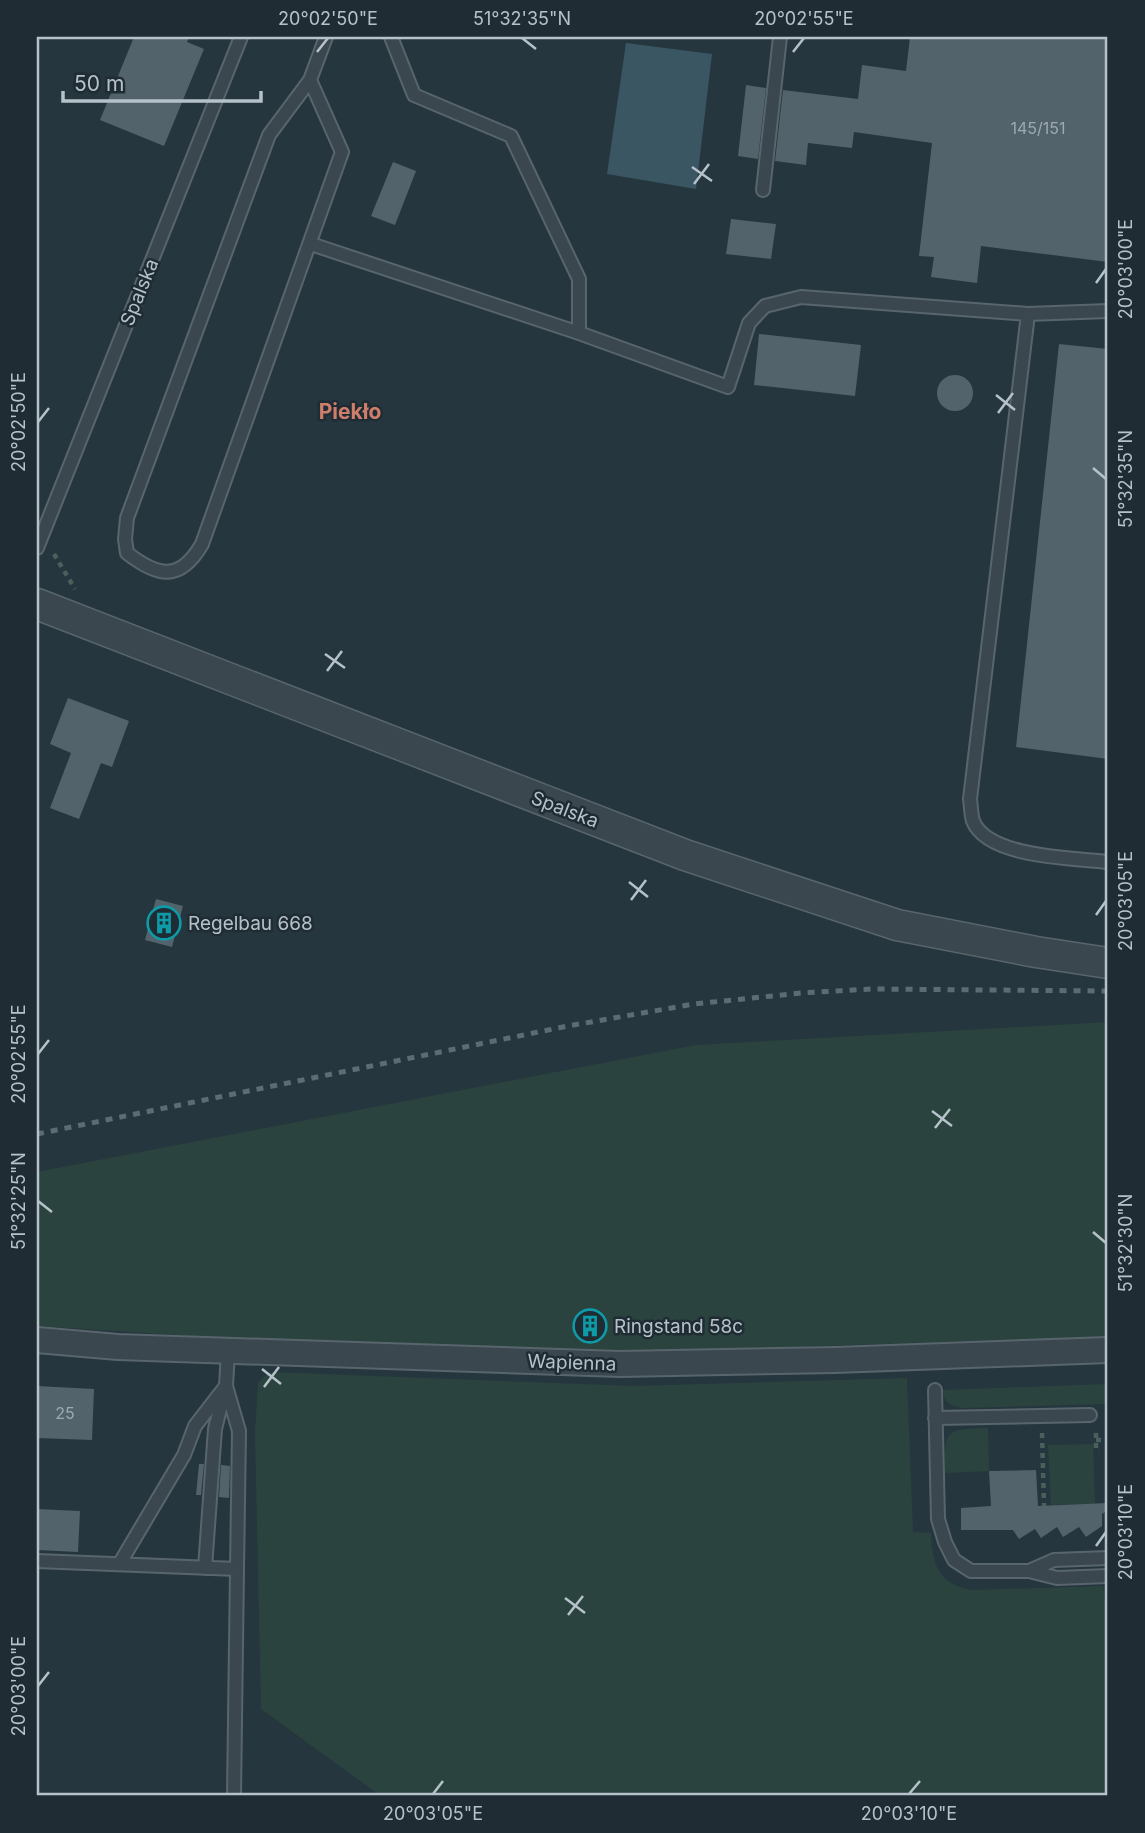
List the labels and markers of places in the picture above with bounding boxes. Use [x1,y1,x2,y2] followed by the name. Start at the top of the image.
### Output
[145,904,183,942] building icon: Regelbau 668
[188,912,313,935] place label: Regelbau 668
[571,1307,609,1345] building icon: Ringstand 58c
[614,1315,743,1338] place label: Ringstand 58c

